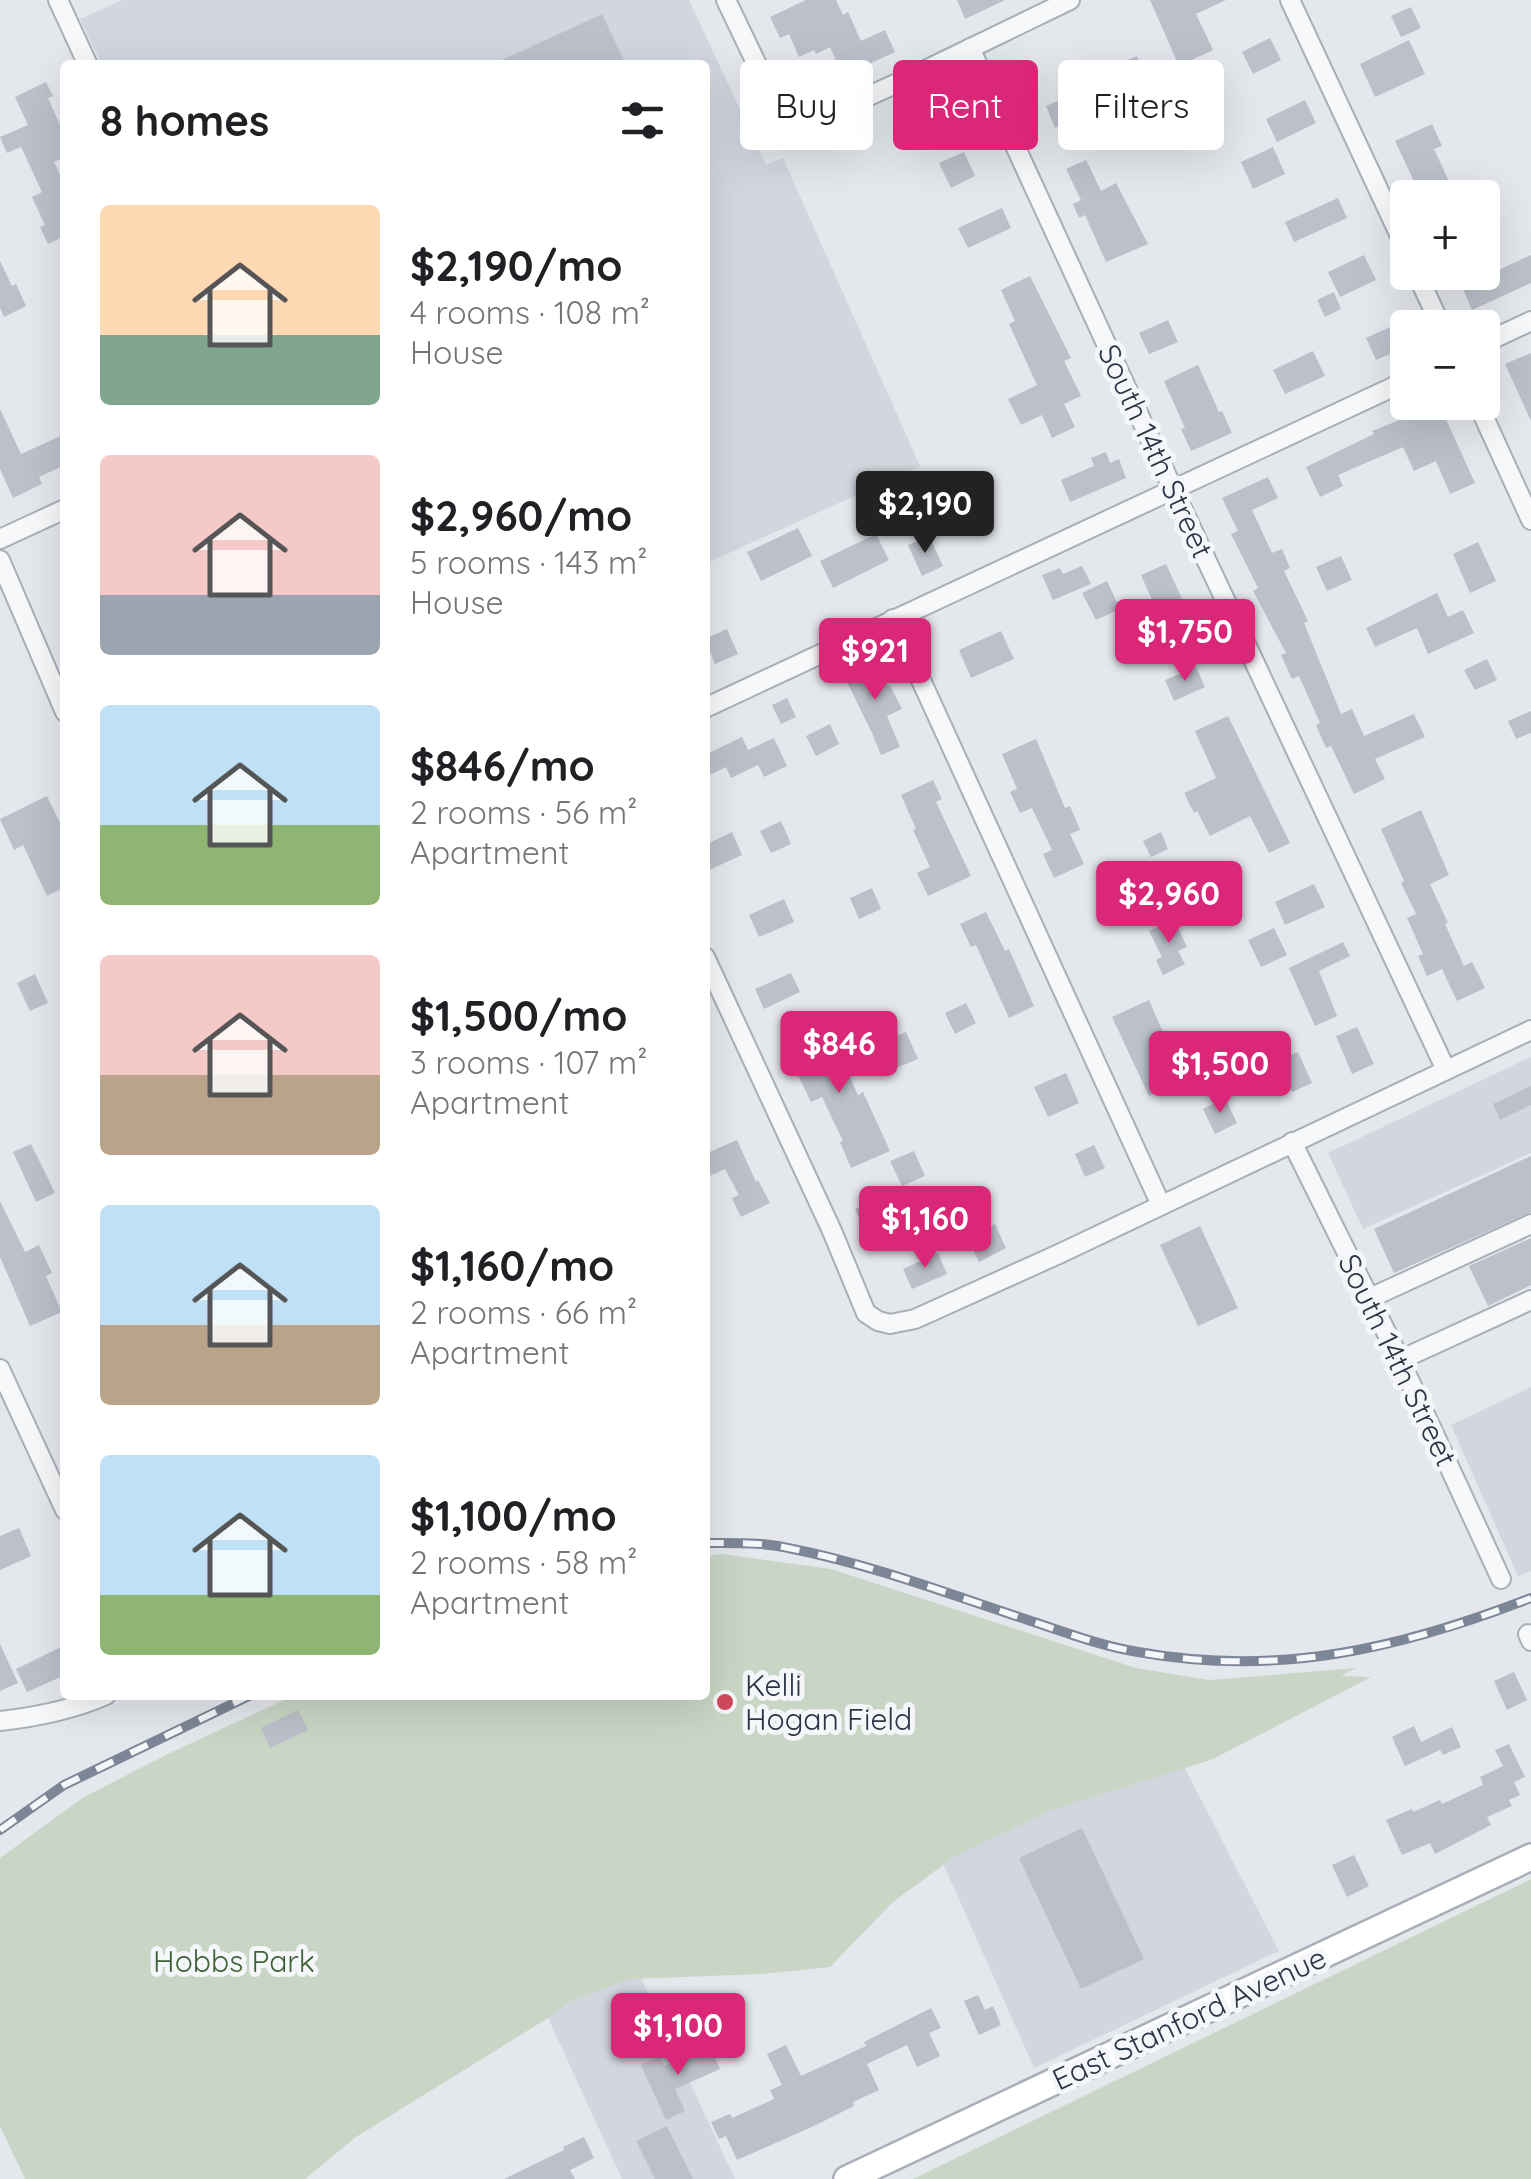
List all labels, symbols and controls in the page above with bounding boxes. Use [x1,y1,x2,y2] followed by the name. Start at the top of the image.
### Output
[740,60,873,150] chip: Buy
[893,60,1038,150] chip: Rent
[1058,60,1224,150] chip: Filters
[615,93,670,148] icon: filters
[100,94,269,147] text: 8 homes
[1390,180,1500,420] map controls
[1390,180,1500,290] button: +
[410,239,622,292] text: $2,190/mo
[180,245,300,365] icon: home
[410,292,650,332] text: 4 rooms · 108 m²
[1390,310,1500,420] button: −
[410,332,504,372] text: House
[1090,338,1222,564] street label: South 14th Street
[844,471,1006,556] pin: $2,190
[878,483,972,523] text: $2,190
[410,489,632,542] text: $2,960/mo
[180,495,300,615] icon: home
[410,542,647,582] text: 5 rooms · 143 m²
[410,582,504,622] text: House
[1104,599,1266,684] pin: $1,750
[1137,611,1233,651] text: $1,750
[816,618,934,703] pin: $921
[841,630,909,670] text: $921
[410,739,595,792] text: $846/mo
[180,745,300,865] icon: home
[410,792,637,832] text: 2 rooms · 56 m²
[410,832,569,872] text: Apartment
[1088,861,1250,946] pin: $2,960
[1118,873,1220,913] text: $2,960
[410,989,628,1042] text: $1,500/mo
[180,995,300,1115] icon: home
[780,1011,898,1096] pin: $846
[802,1023,876,1063] text: $846
[1139,1031,1301,1116] pin: $1,500
[410,1042,647,1082] text: 3 rooms · 107 m²
[1171,1043,1269,1083] text: $1,500
[410,1082,569,1122] text: Apartment
[844,1186,1006,1271] pin: $1,160
[881,1198,969,1238] text: $1,160
[410,1239,614,1292] text: $1,160/mo
[180,1245,300,1365] icon: home
[1330,1248,1466,1472] street label: South 14th Street
[410,1292,637,1332] text: 2 rooms · 66 m²
[410,1332,569,1372] text: Apartment
[410,1489,617,1542] text: $1,100/mo
[180,1495,300,1615] icon: home
[410,1542,637,1582] text: 2 rooms · 58 m²
[410,1582,569,1622] text: Apartment
[745,1666,912,1738] place label: Kelli Hogan Field
[714,1691,736,1713] marker: Kelli Hogan Field
[1046,1938,1332,2098] street label: East Stanford Avenue
[153,1942,315,1980] park label: Hobbs Park
[597,1993,759,2078] pin: $1,100
[633,2005,723,2045] text: $1,100

